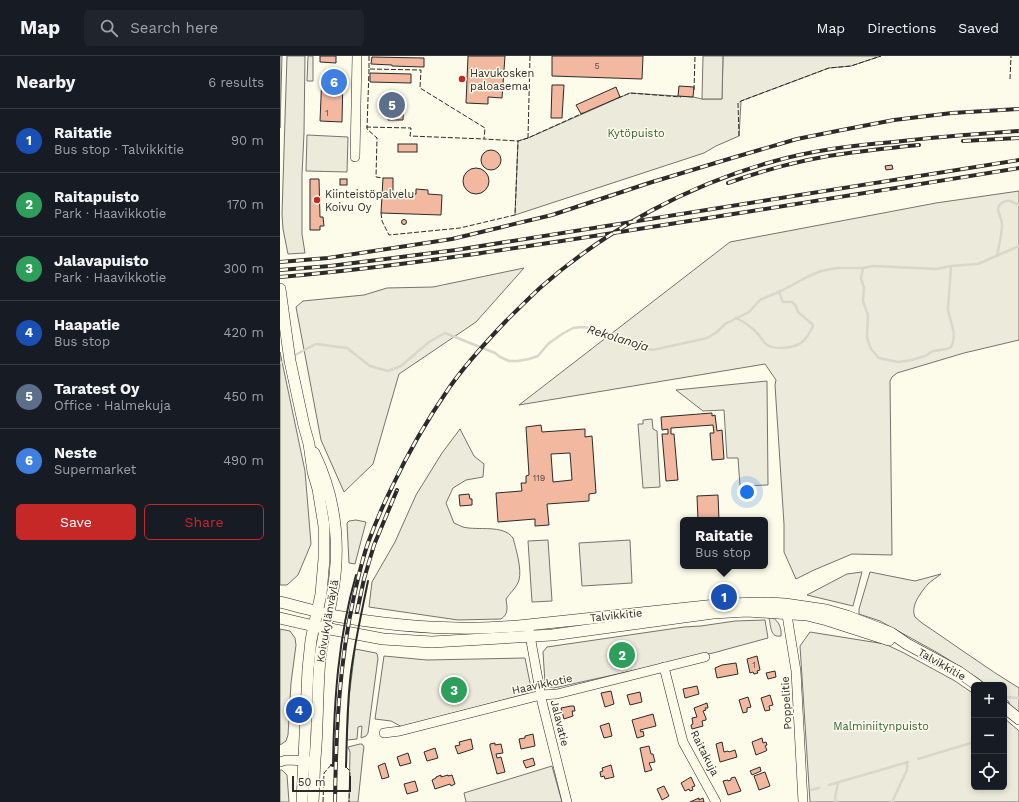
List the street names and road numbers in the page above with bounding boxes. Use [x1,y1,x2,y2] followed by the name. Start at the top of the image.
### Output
[314,579,341,663] street label: Koivukylänväylä
[589,606,643,625] street label: Talvikkitie
[916,646,968,683] street label: Talvikkitie
[511,672,574,697] street label: Haavikkotie
[779,676,794,730] street label: Poppelitie
[548,699,572,748] street label: Jalavatie
[688,728,722,778] street label: Raitakuja

